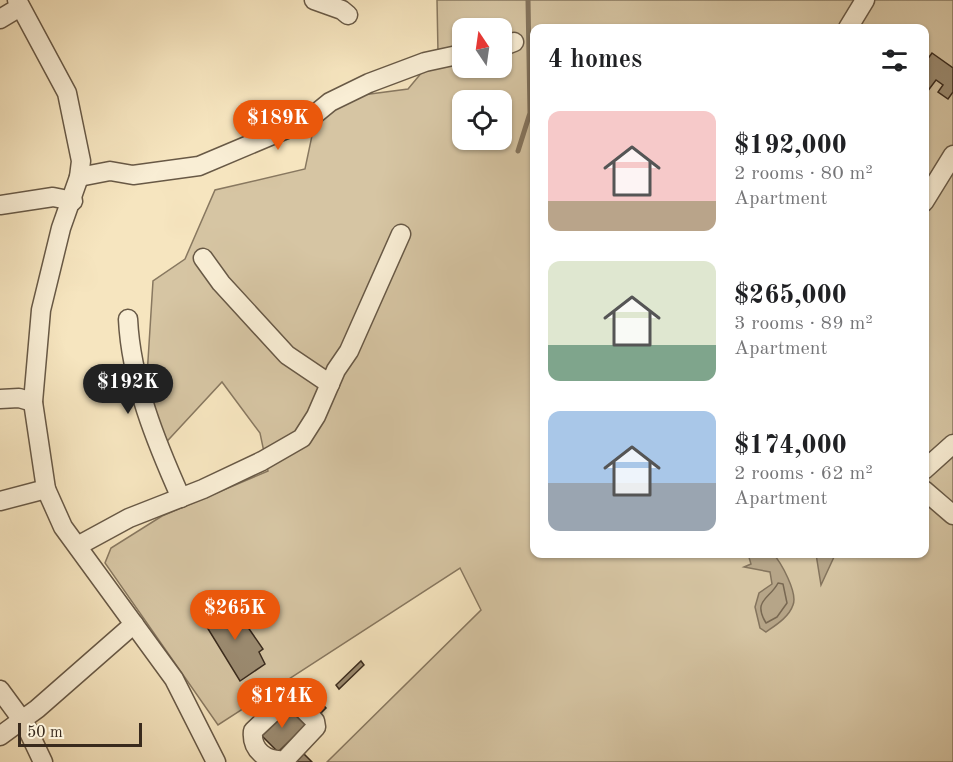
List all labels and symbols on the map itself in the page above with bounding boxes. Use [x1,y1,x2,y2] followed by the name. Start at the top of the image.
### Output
[452,18,512,78] north arrow
[236,100,320,151] pin: $189K
[86,364,170,415] pin: $192K
[193,590,277,641] pin: $265K
[240,678,324,729] pin: $174K
[18,720,142,748] scale bar

